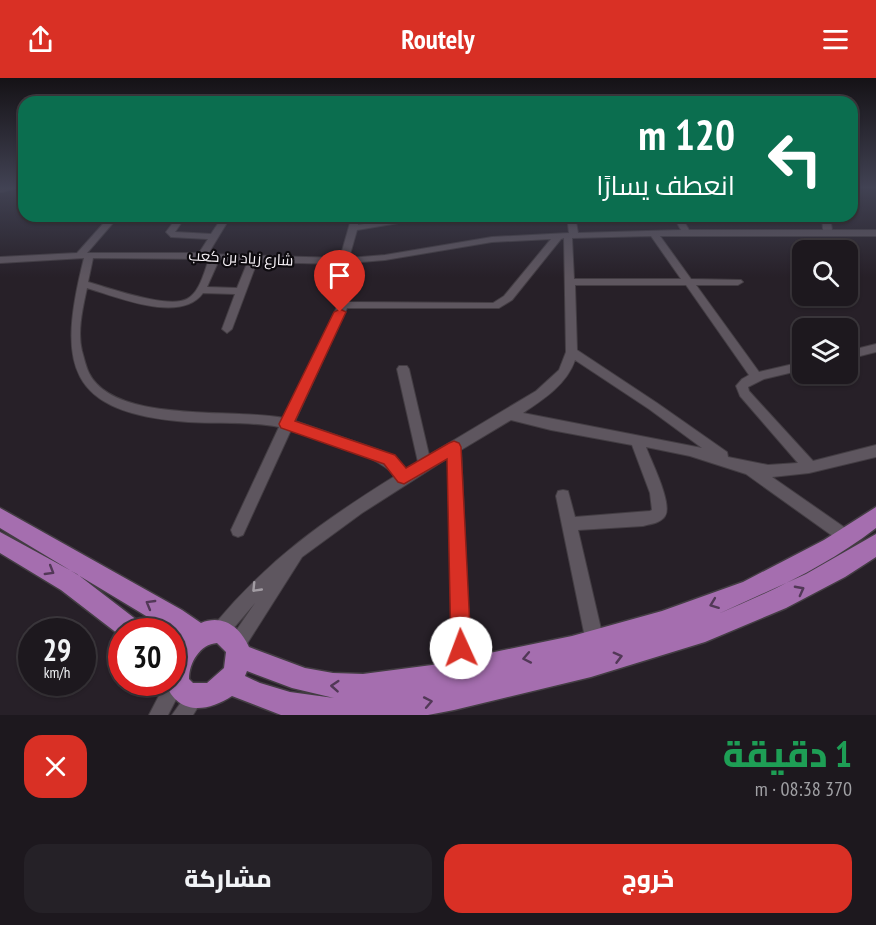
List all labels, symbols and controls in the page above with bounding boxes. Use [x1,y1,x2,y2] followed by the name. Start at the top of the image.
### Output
[401,22,475,56] text: Routely
[24,23,57,56] icon: share
[819,23,852,56] icon: menu
[638,107,735,162] text: 120 m
[756,120,834,198] icon: left
[596,168,735,202] text: انعطف يسارًا
[792,240,858,384] map controls
[792,240,858,306] button: search
[188,245,294,272] street label: شارع زياد بن كعب
[314,250,365,312] pin
[323,259,356,292] icon: arrive
[792,318,858,384] button: layers
[44,564,54,576] one-way arrow
[252,581,263,592] one-way arrow
[794,586,805,597] one-way arrow
[710,597,721,609] one-way arrow
[146,600,156,611] one-way arrow
[429,616,493,680] position arrow
[108,618,186,696] speed limit sign: 30
[43,630,71,669] text: 29
[522,651,532,664] one-way arrow
[613,652,623,665] one-way arrow
[44,663,70,682] text: km/h
[330,679,339,692] one-way arrow
[424,696,433,708] one-way arrow
[723,730,852,777] text: 1 دقيقة
[24,735,87,798] button: close
[755,776,852,802] text: 370 m · 08:38
[24,844,432,913] button: مشاركة
[444,844,852,913] button: خروج

